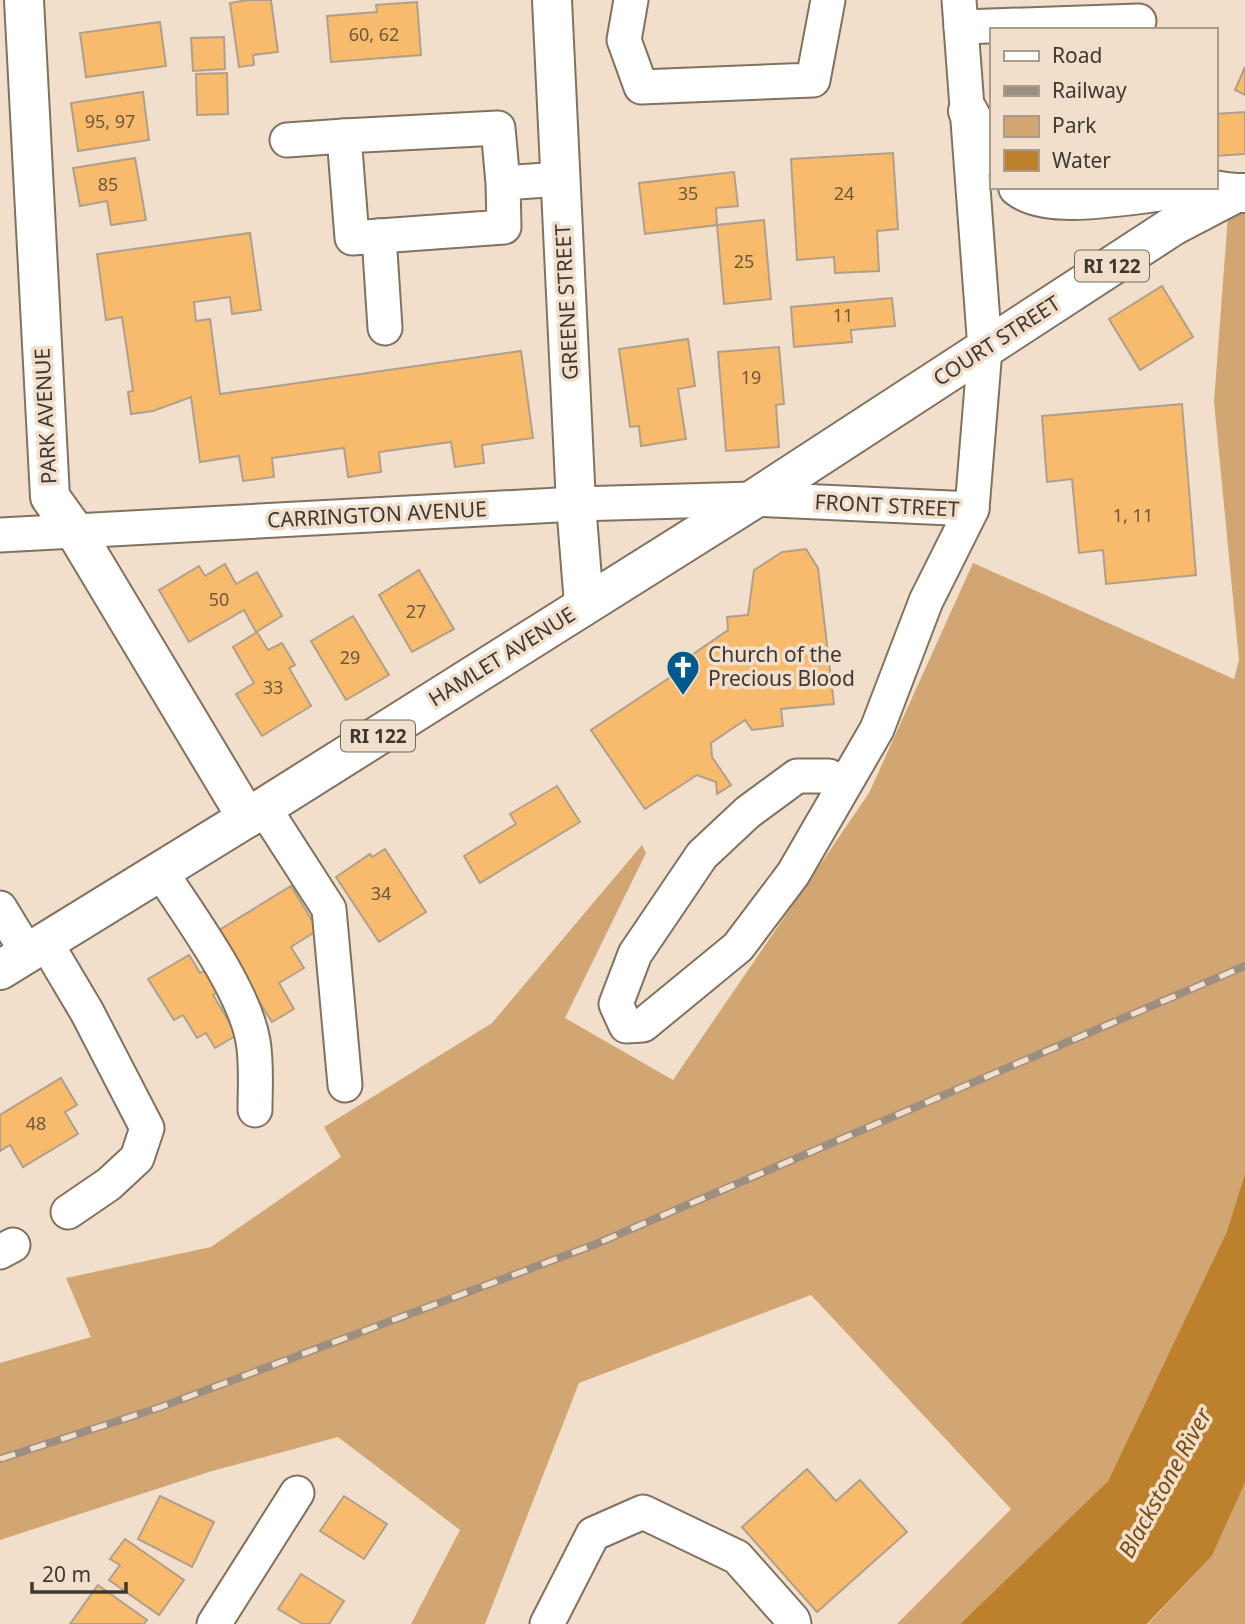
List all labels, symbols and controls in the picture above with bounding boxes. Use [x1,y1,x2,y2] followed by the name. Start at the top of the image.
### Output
[349,22,399,46] house number: 60, 62
[990,28,1217,189] legend
[1052,41,1102,69] text: Road
[1052,76,1127,104] text: Railway
[85,109,135,133] house number: 95, 97
[1052,111,1097,139] text: Park
[1052,146,1111,174] text: Water
[98,172,118,196] house number: 85
[678,181,698,205] house number: 35
[834,181,854,205] house number: 24
[548,223,584,381] street label: GREENE STREET
[734,249,754,273] house number: 25
[1075,250,1149,282] road number: RI 122
[928,288,1066,392] street label: COURT STREET
[833,303,853,327] house number: 11
[27,347,63,485] street label: PARK AVENUE
[741,365,761,389] house number: 19
[814,487,960,523] street label: FRONT STREET
[266,494,488,534] street label: CARRINGTON AVENUE
[1113,503,1153,527] house number: 1, 11
[209,587,229,611] house number: 50
[406,599,426,623] house number: 27
[423,600,580,712] street label: HAMLET AVENUE
[708,640,855,692] place label: Church of the Precious Blood
[340,645,360,669] house number: 29
[664,648,702,697] church icon: Church of the Precious Blood
[263,675,283,699] house number: 33
[341,720,415,751] road number: RI 122
[371,881,391,905] house number: 34
[26,1111,46,1135] house number: 48
[1110,1401,1219,1563] water label: Blackstone River
[32,1550,126,1594] scale bar
[42,1560,91,1588] text: 20 m

